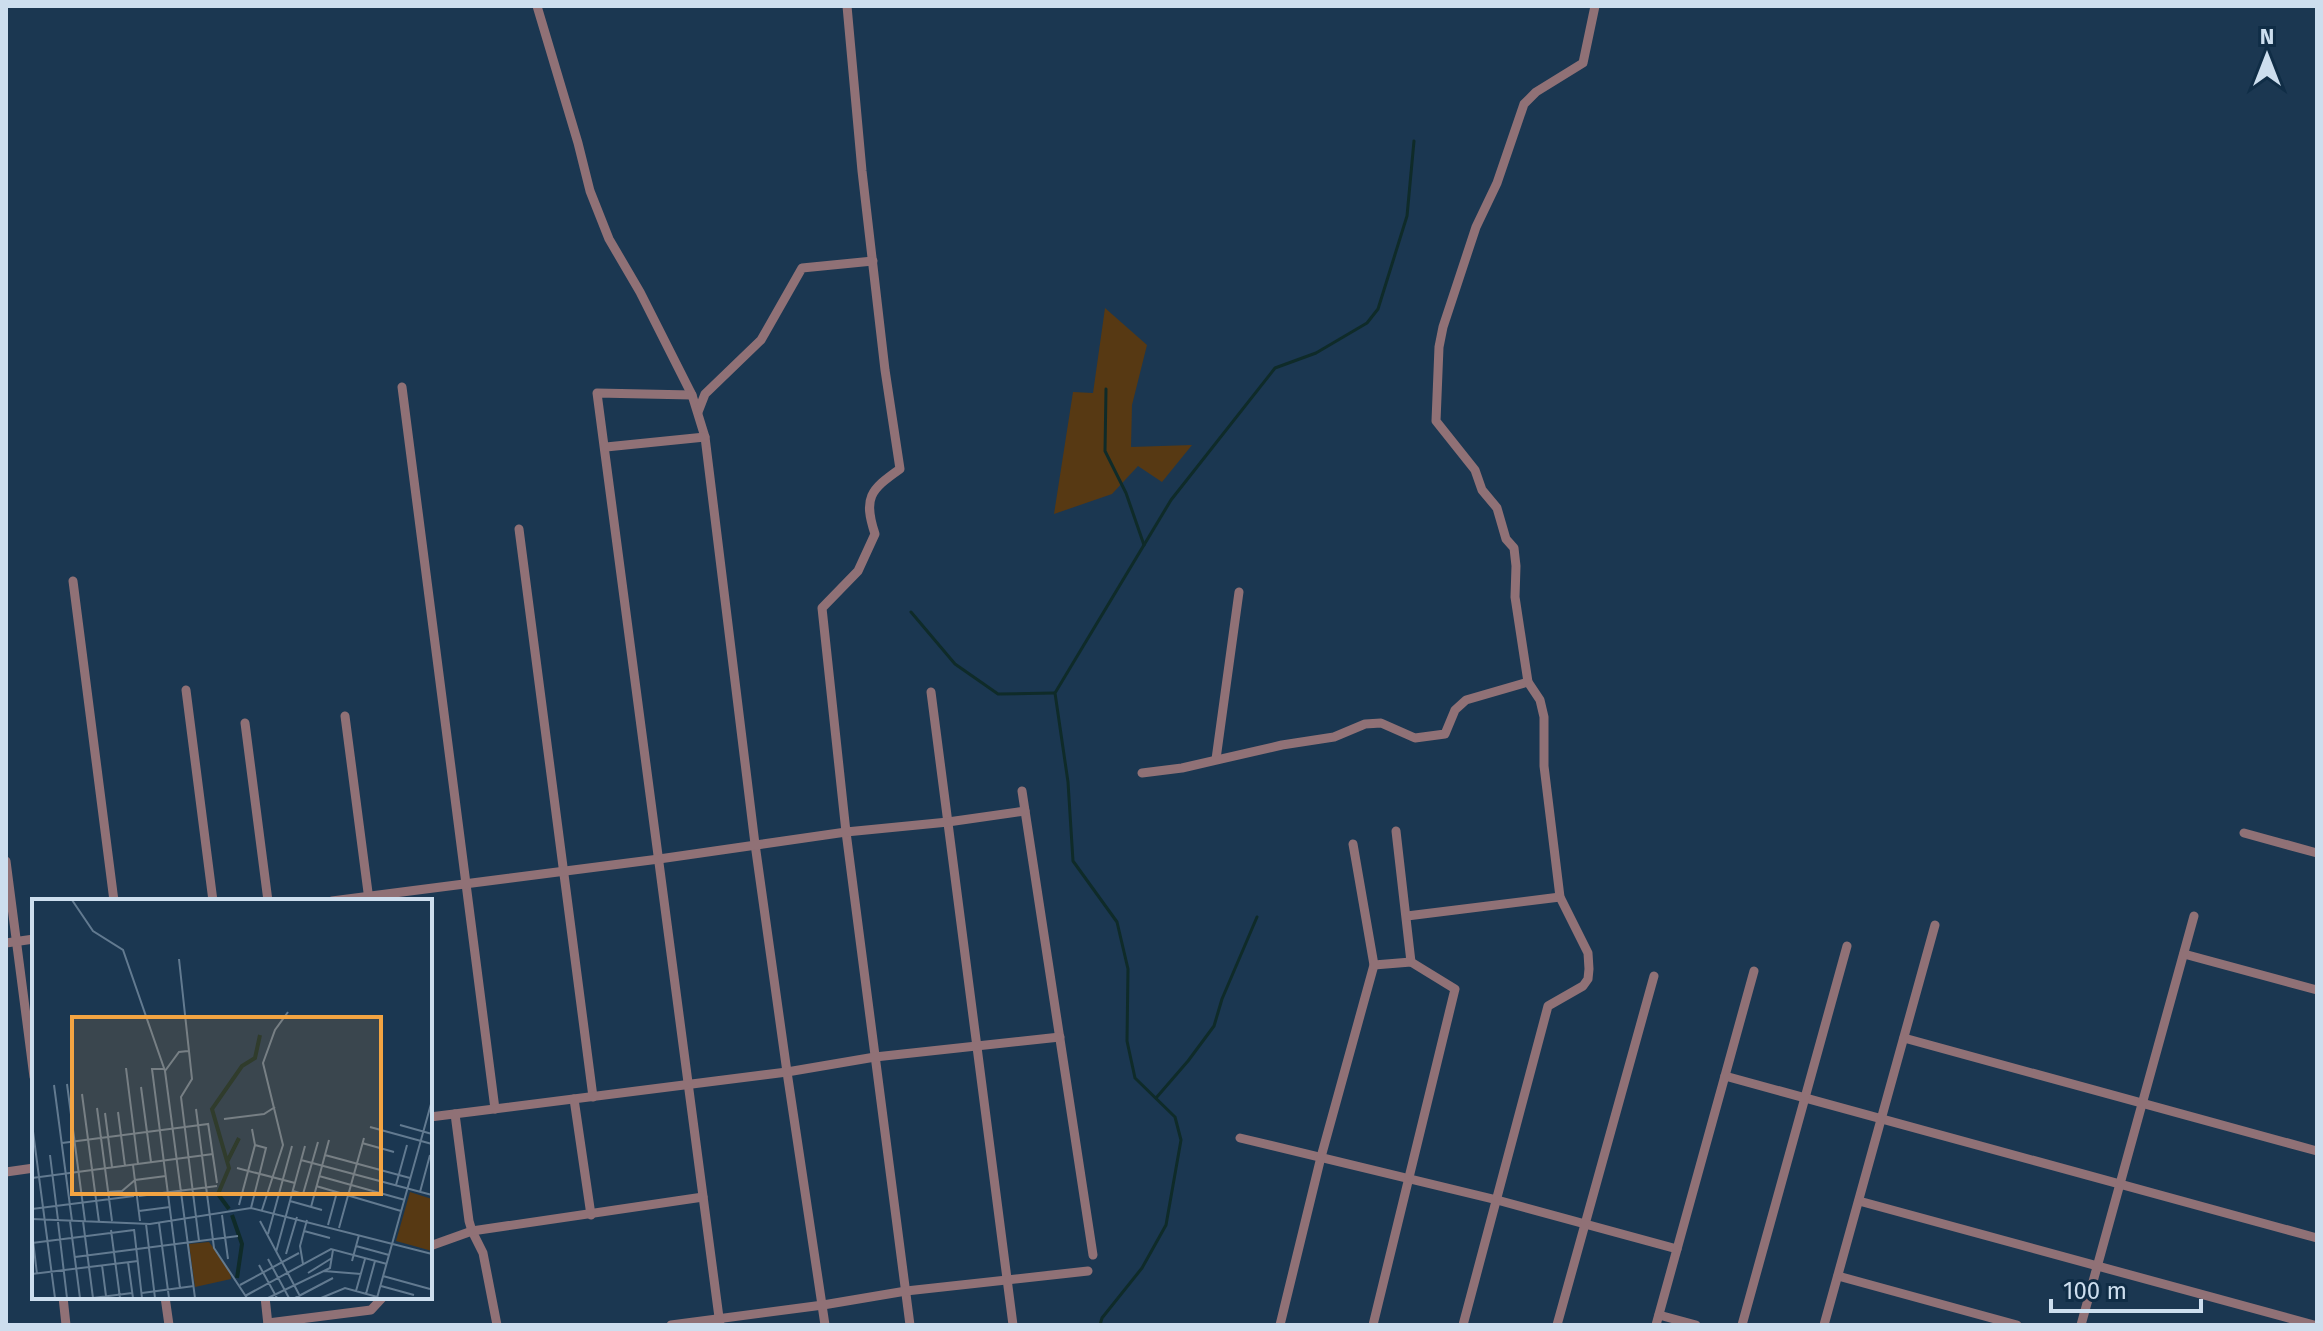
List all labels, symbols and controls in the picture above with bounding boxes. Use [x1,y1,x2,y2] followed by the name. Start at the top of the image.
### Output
[2227,16,2307,96] north arrow
[2260,23,2274,50] text: N
[32,899,432,1299] inset map
[2051,1263,2201,1313] scale bar
[2063,1277,2127,1305] text: 100 m

